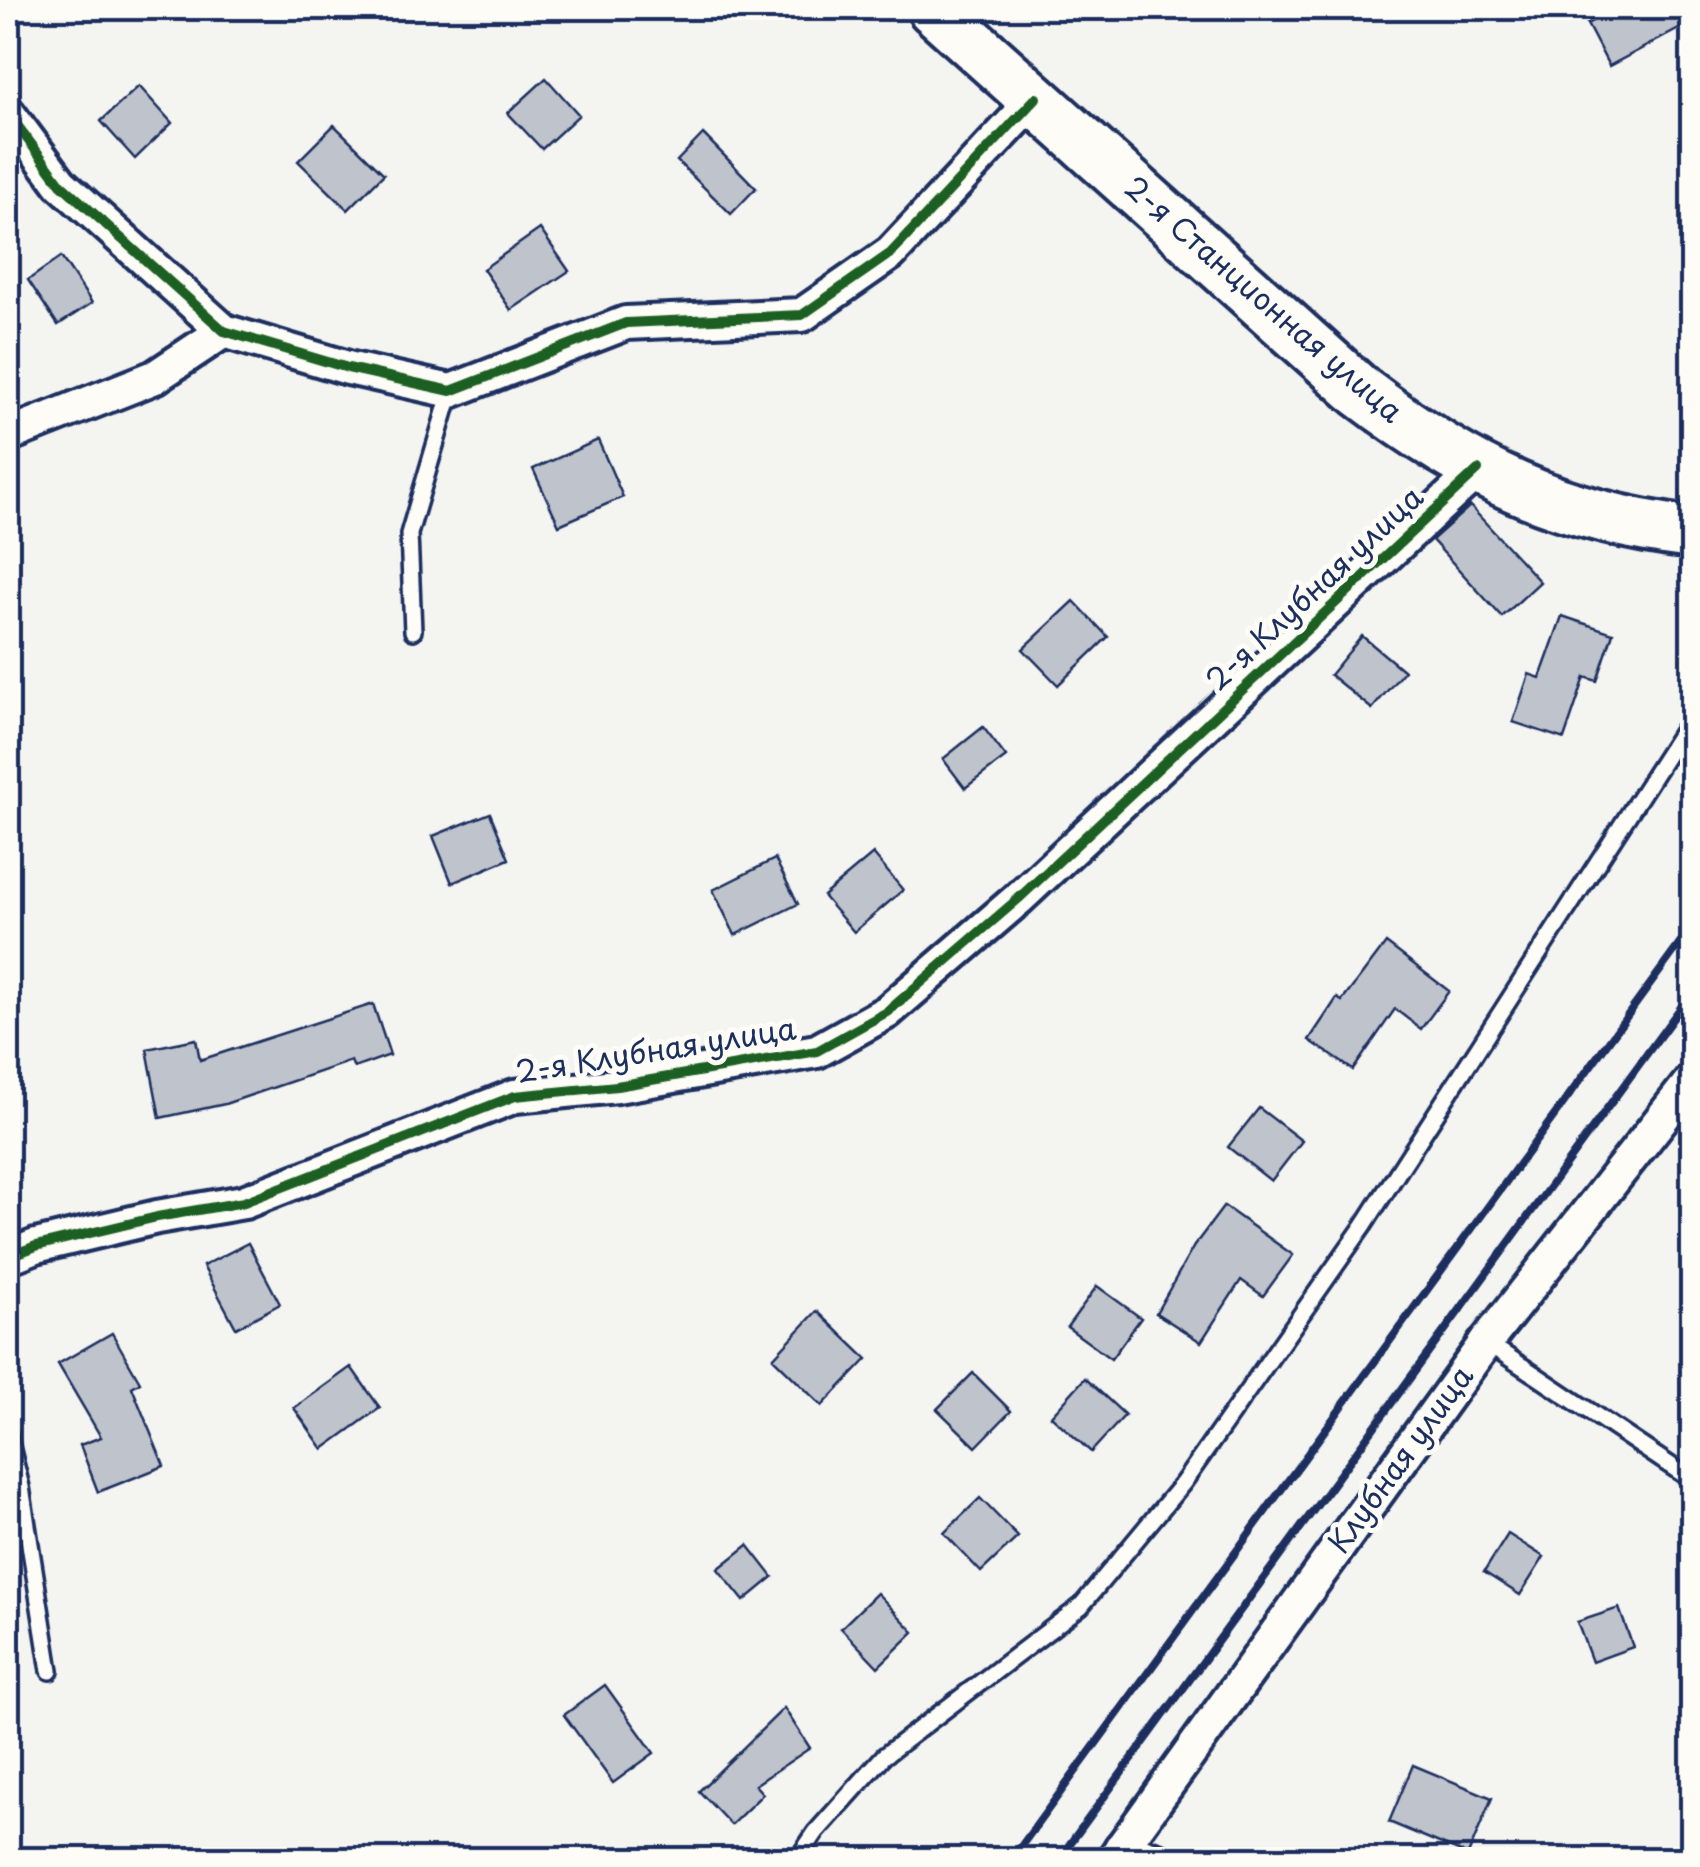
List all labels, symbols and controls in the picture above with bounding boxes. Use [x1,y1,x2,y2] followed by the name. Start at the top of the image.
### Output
[1115,164,1414,432] street label: 2-я Станционная улица
[1194,474,1432,700] street label: 2-я Клубная улица
[512,1004,799,1093] street label: 2-я Клубная улица
[1315,1355,1483,1562] street label: Клубная улица

